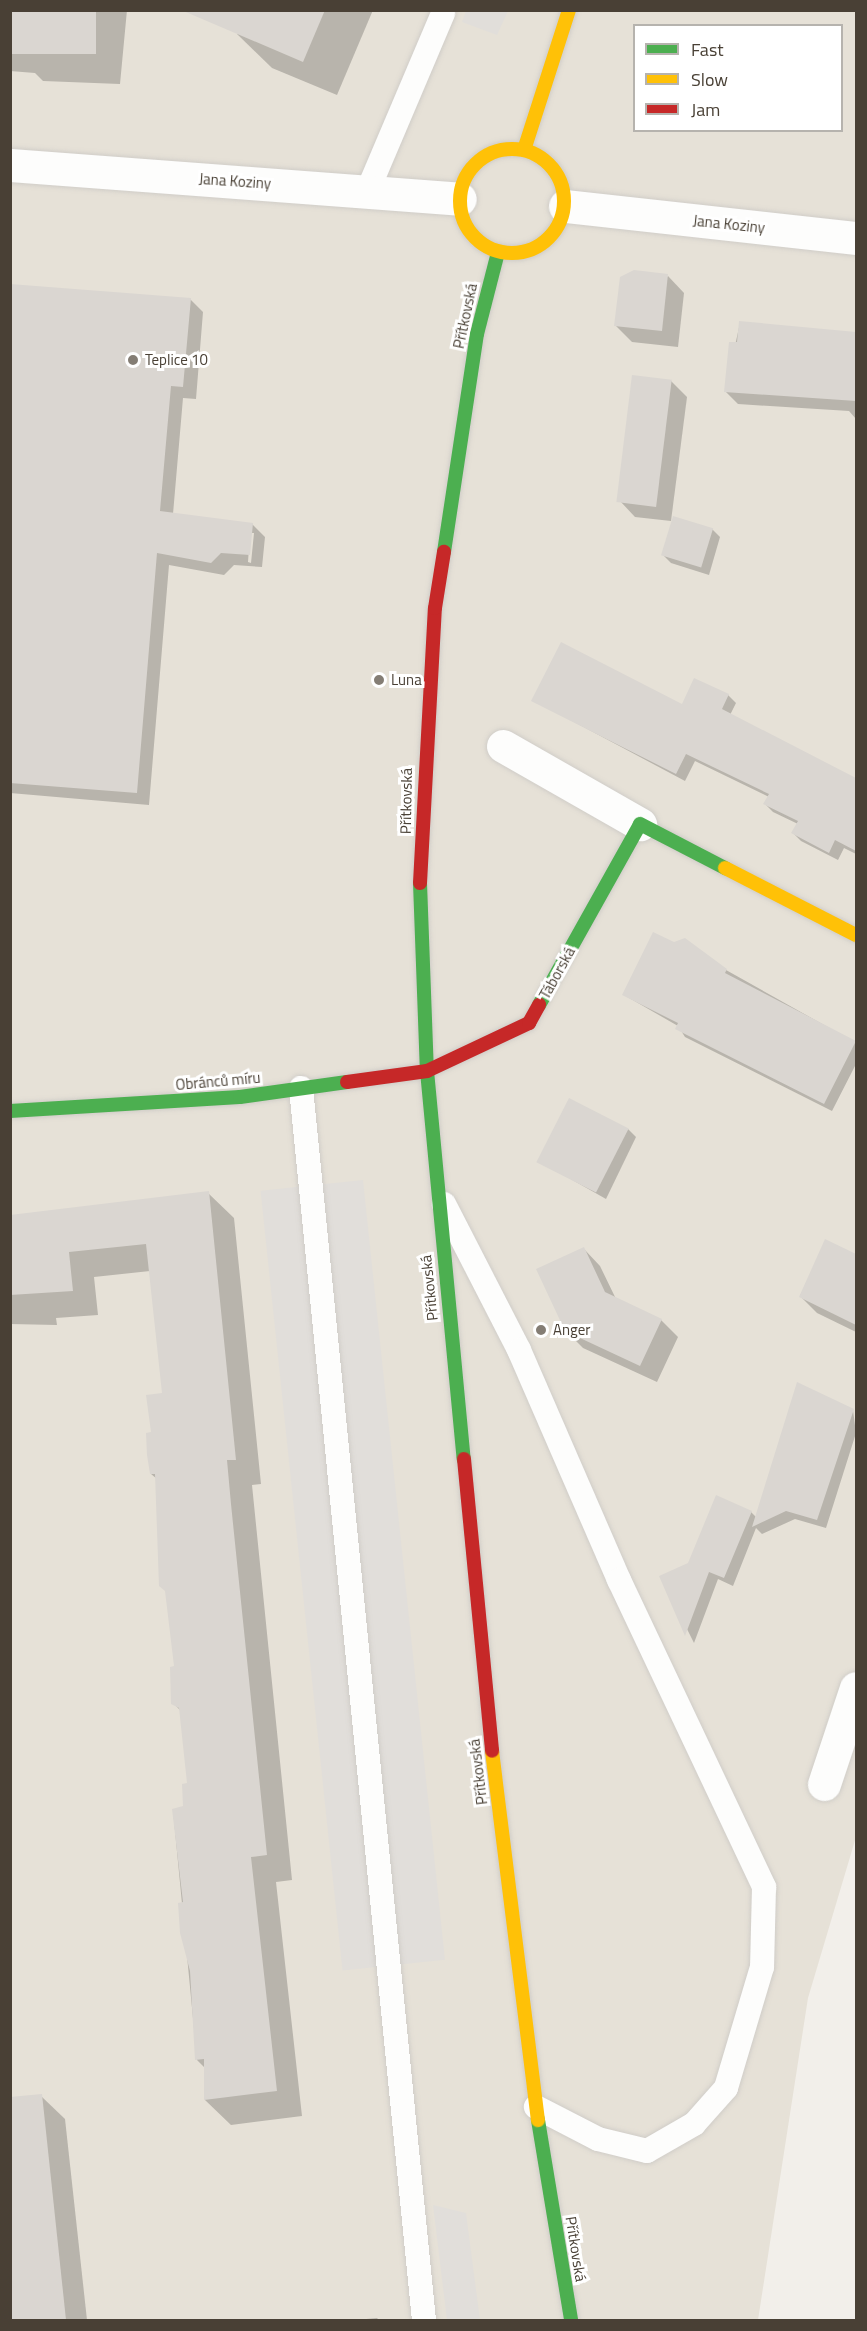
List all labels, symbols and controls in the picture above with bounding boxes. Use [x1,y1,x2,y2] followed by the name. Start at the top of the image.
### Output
[633,24,843,132] legend
[691,36,724,63] text: Fast
[691,66,728,93] text: Slow
[691,96,720,123] text: Jam
[198,170,272,192] street label: Jana Koziny
[692,211,766,237] street label: Jana Koziny
[449,282,481,350] street label: Přítkovská
[145,351,208,369] place label: Teplice 10
[126,353,140,367] marker: Teplice 10
[391,671,422,689] place label: Luna
[372,673,386,687] marker: Luna
[396,768,416,834] street label: Přítkovská
[535,944,579,1002] street label: Táborská
[175,1068,261,1094] street label: Obránců míru
[417,1254,441,1322] street label: Přítkovská
[553,1321,590,1339] place label: Anger
[534,1323,548,1337] marker: Anger
[465,1738,491,1806] street label: Přítkovská
[562,2215,590,2283] street label: Přítkovská

